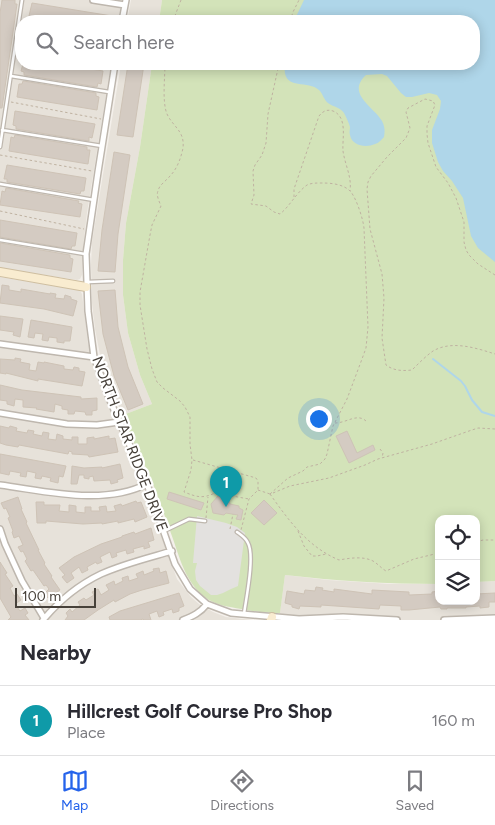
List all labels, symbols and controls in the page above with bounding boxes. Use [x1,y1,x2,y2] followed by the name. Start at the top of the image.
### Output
[15,15,480,70] search box
[33,29,61,57] icon: search
[73,31,175,54] text: Search here
[88,354,172,534] street label: NORTH STAR RIDGE DRIVE
[306,406,332,432] your location
[210,466,242,507] pin: 1
[435,515,480,605] map controls
[435,515,480,560] button: locate
[435,560,480,605] button: layers
[15,585,96,608] scale bar
[22,588,61,605] text: 100 m
[20,640,91,665] text: Nearby
[67,700,332,723] text: Hillcrest Golf Course Pro Shop
[33,711,39,730] text: 1
[432,711,475,730] text: 160 m
[67,723,105,742] text: Place
[61,767,89,814] tab: Map
[210,767,274,814] tab: Directions
[396,767,434,814] tab: Saved

